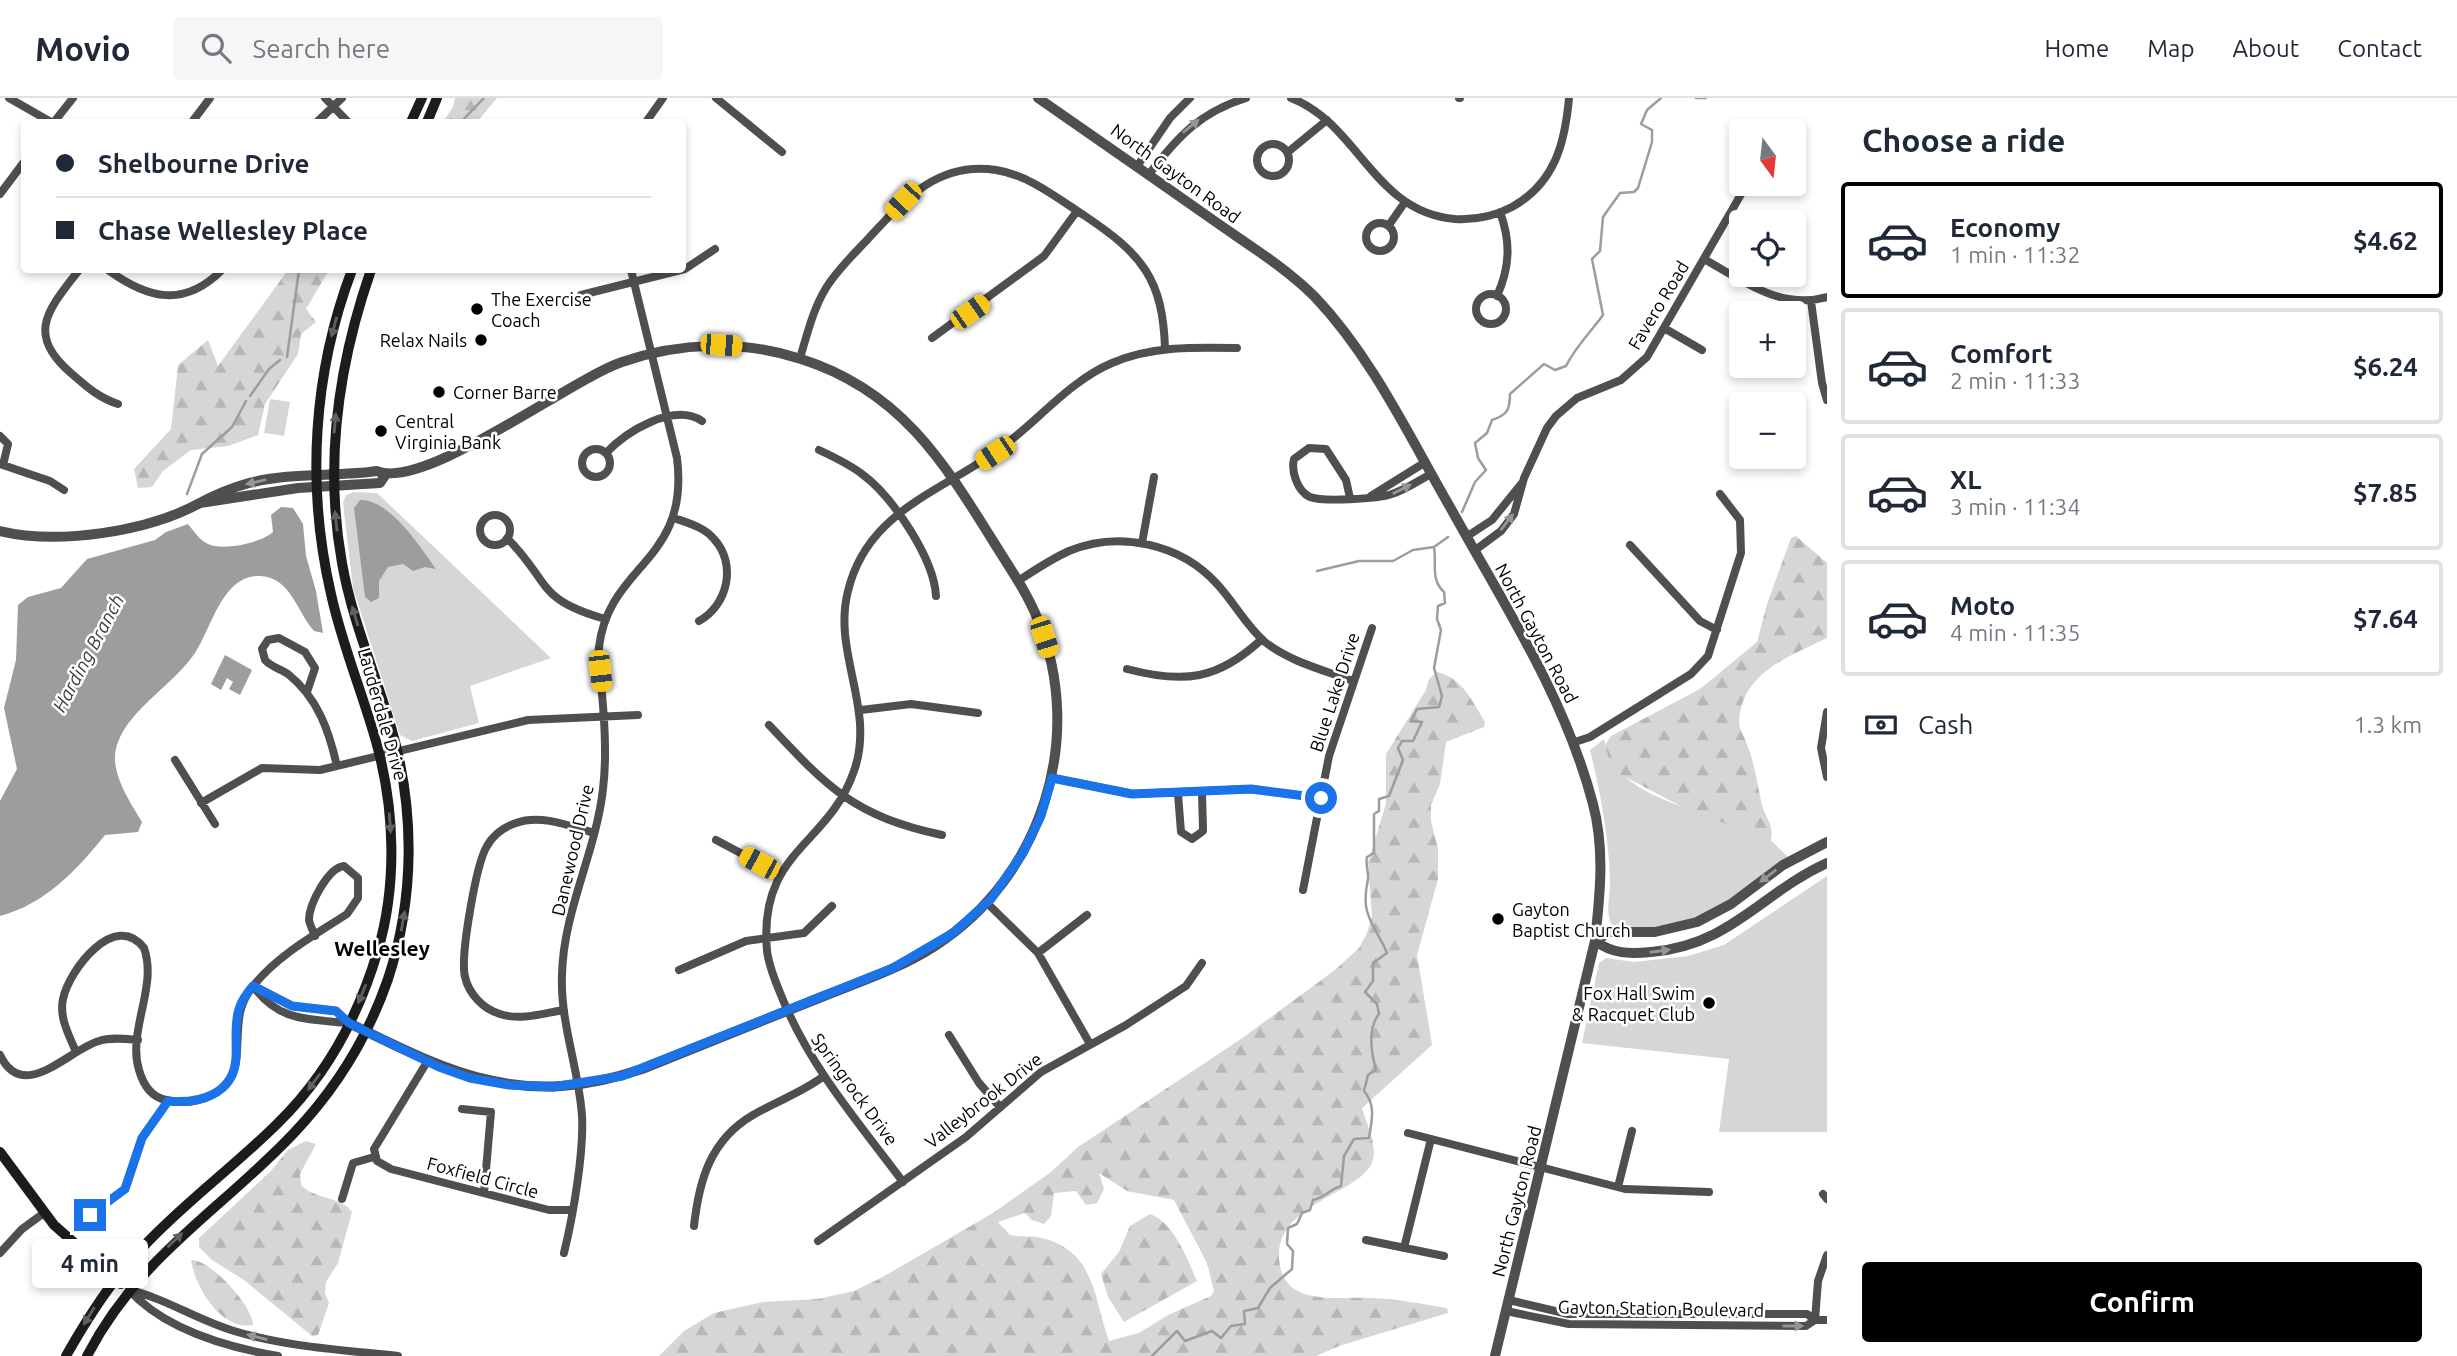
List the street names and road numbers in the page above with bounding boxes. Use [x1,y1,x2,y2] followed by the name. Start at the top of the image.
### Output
[1107,119,1245,227] street label: North Gayton Road
[1624,257,1692,353] street label: Favero Road
[1492,560,1582,706] street label: North Gayton Road
[1305,630,1363,754] street label: Blue Lake Drive
[354,645,412,783] street label: Lauderdale Drive
[547,782,597,918] street label: Danewood Drive
[808,1029,902,1149] street label: Springrock Drive
[921,1048,1045,1152] street label: Valleybrook Drive
[1488,1123,1544,1279] street label: North Gayton Road
[425,1153,541,1201] street label: Foxfield Circle
[1558,1296,1764,1320] street label: Gayton Station Boulevard

